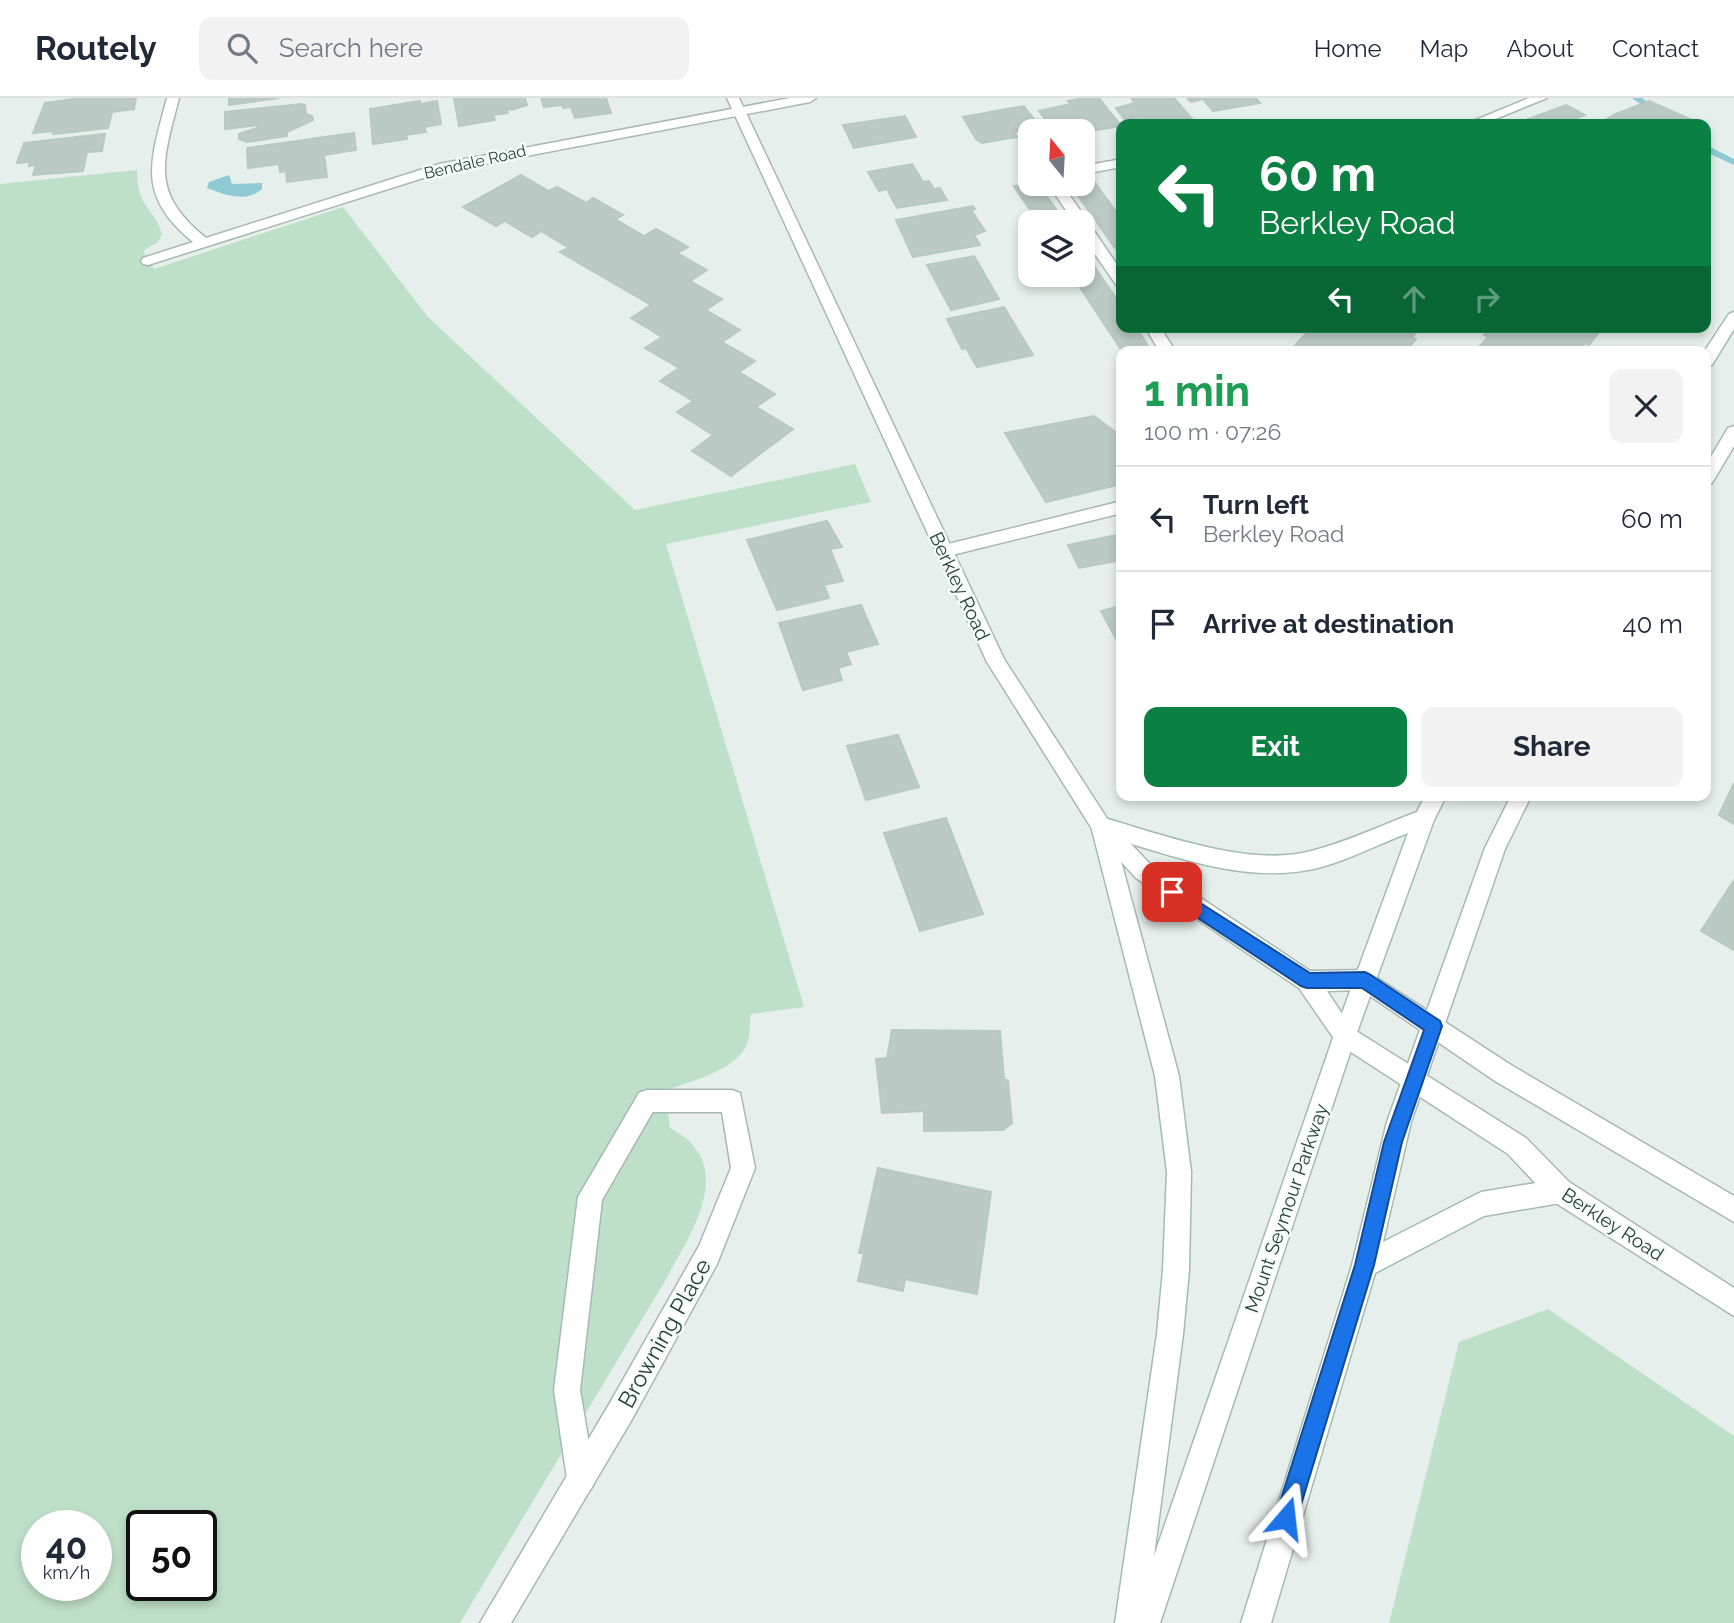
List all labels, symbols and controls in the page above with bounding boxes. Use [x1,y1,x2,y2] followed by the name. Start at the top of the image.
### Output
[199,17,689,80] search box
[35,29,157,68] text: Routely
[223,29,261,67] icon: search
[279,33,423,63] text: Search here
[1314,34,1382,63] text: Home
[1420,34,1468,63] text: Map
[1506,34,1574,63] text: About
[1612,34,1699,63] text: Contact
[1018,119,1096,196] north arrow
[1018,119,1095,287] map controls
[422,141,528,183] street label: Bendale Road
[1259,145,1376,202] text: 60 m
[1144,147,1235,238] icon: left
[1259,204,1456,241] text: Berkley Road
[1018,210,1095,287] button: layers
[1322,280,1360,318] icon: left
[1395,280,1433,318] icon: ahead
[1468,280,1506,318] icon: right
[1144,367,1250,416] text: 1 min
[1609,369,1683,443] button: close
[1144,418,1281,445] text: 100 m · 07:26
[1203,490,1309,520] text: Turn left
[1144,500,1182,538] icon: left
[1621,504,1683,534] text: 60 m
[1203,520,1344,547] text: Berkley Road
[925,528,995,644] street label: Berkley Road
[1144,605,1182,643] icon: arrive
[1203,609,1454,639] text: Arrive at destination
[1622,609,1683,639] text: 40 m
[1144,707,1407,787] button: Exit
[1421,707,1683,787] button: Share
[1142,862,1202,922] pin
[1153,873,1191,911] icon: arrive
[1240,1101,1332,1315] street label: Mount Seymour Parkway
[1558,1183,1668,1265] street label: Berkley Road
[612,1254,716,1412] street label: Browning Place
[1249,1481,1323,1555] position arrow
[126,1510,217,1601] speed limit sign: 50
[46,1526,87,1567] text: 40
[43,1562,90,1583] text: km/h

